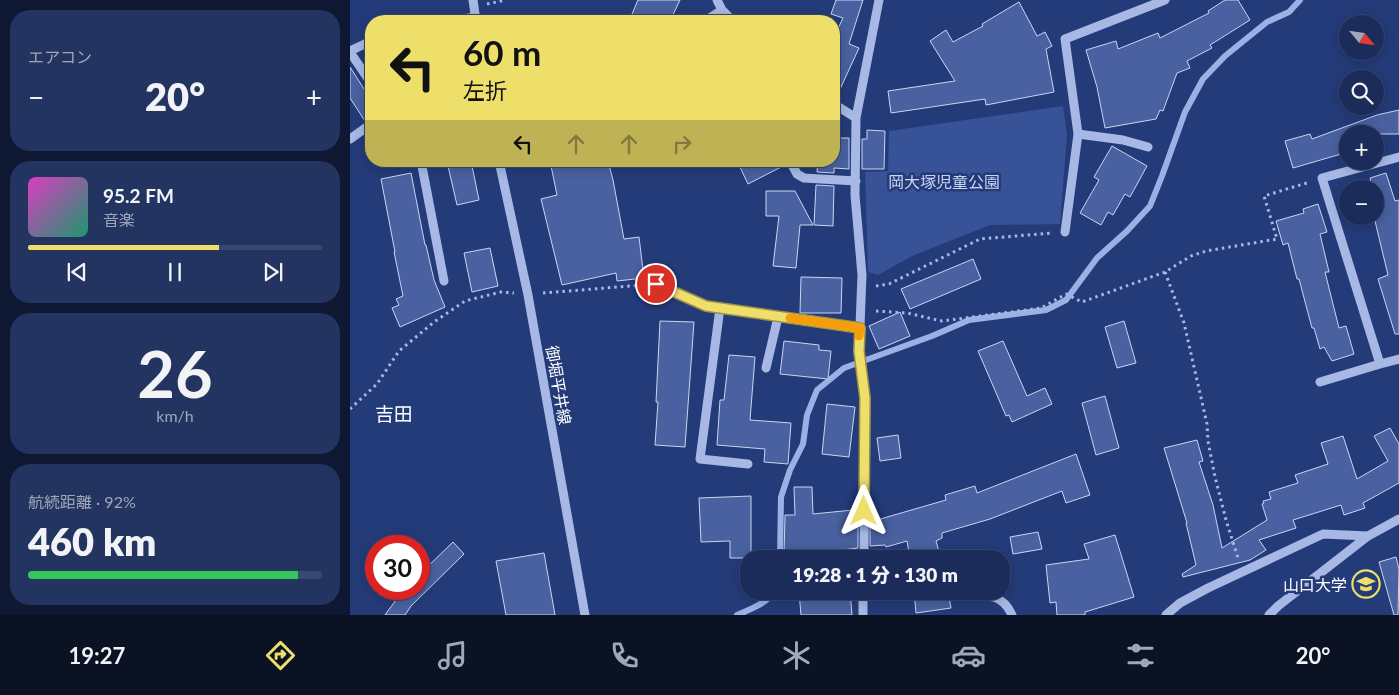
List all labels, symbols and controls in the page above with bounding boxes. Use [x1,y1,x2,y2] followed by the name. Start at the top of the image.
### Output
[1339,15,1384,60] north arrow
[1339,15,1384,225] map controls
[463,31,541,73] text: 60 m
[380,35,445,100] icon: left
[28,47,92,66] text: エアコン
[1339,70,1384,115] button: search
[145,73,205,119] text: 20°
[463,77,507,104] text: 左折
[28,80,44,114] text: −
[306,80,322,114] text: +
[1339,125,1384,170] button: +
[509,130,537,158] icon: left
[562,130,590,158] icon: ahead
[615,130,643,158] icon: ahead
[668,130,696,158] icon: right
[888,172,1000,191] park label: 岡大塚児童公園
[1339,180,1384,225] button: −
[103,184,174,207] text: 95.2 FM
[103,210,135,229] text: 音楽
[63,258,91,286] icon: previous
[161,258,189,286] icon: pause
[259,258,287,286] icon: next
[635,263,677,305] pin
[642,270,670,298] icon: arrive
[137,334,213,412] text: 26
[543,344,575,426] street label: 御堀平井線
[375,402,413,425] district label: 吉田
[156,406,194,425] text: km/h
[837,484,889,536] position arrow
[28,492,136,511] text: 航続距離 · 92%
[28,518,156,564] text: 460 km
[365,535,430,600] speed limit sign: 30
[792,563,958,586] text: 19:28 · 1 分 · 130 m
[1351,569,1381,599] school or university icon: 山口大学
[1283,575,1347,594] place label: 山口大学
[263,638,298,673] icon: directions
[435,638,470,673] icon: music
[607,638,642,673] icon: phone
[779,638,814,673] icon: climate
[951,638,986,673] icon: car
[1123,638,1158,673] icon: filters
[69,642,125,669] text: 19:27
[1296,642,1330,669] text: 20°

